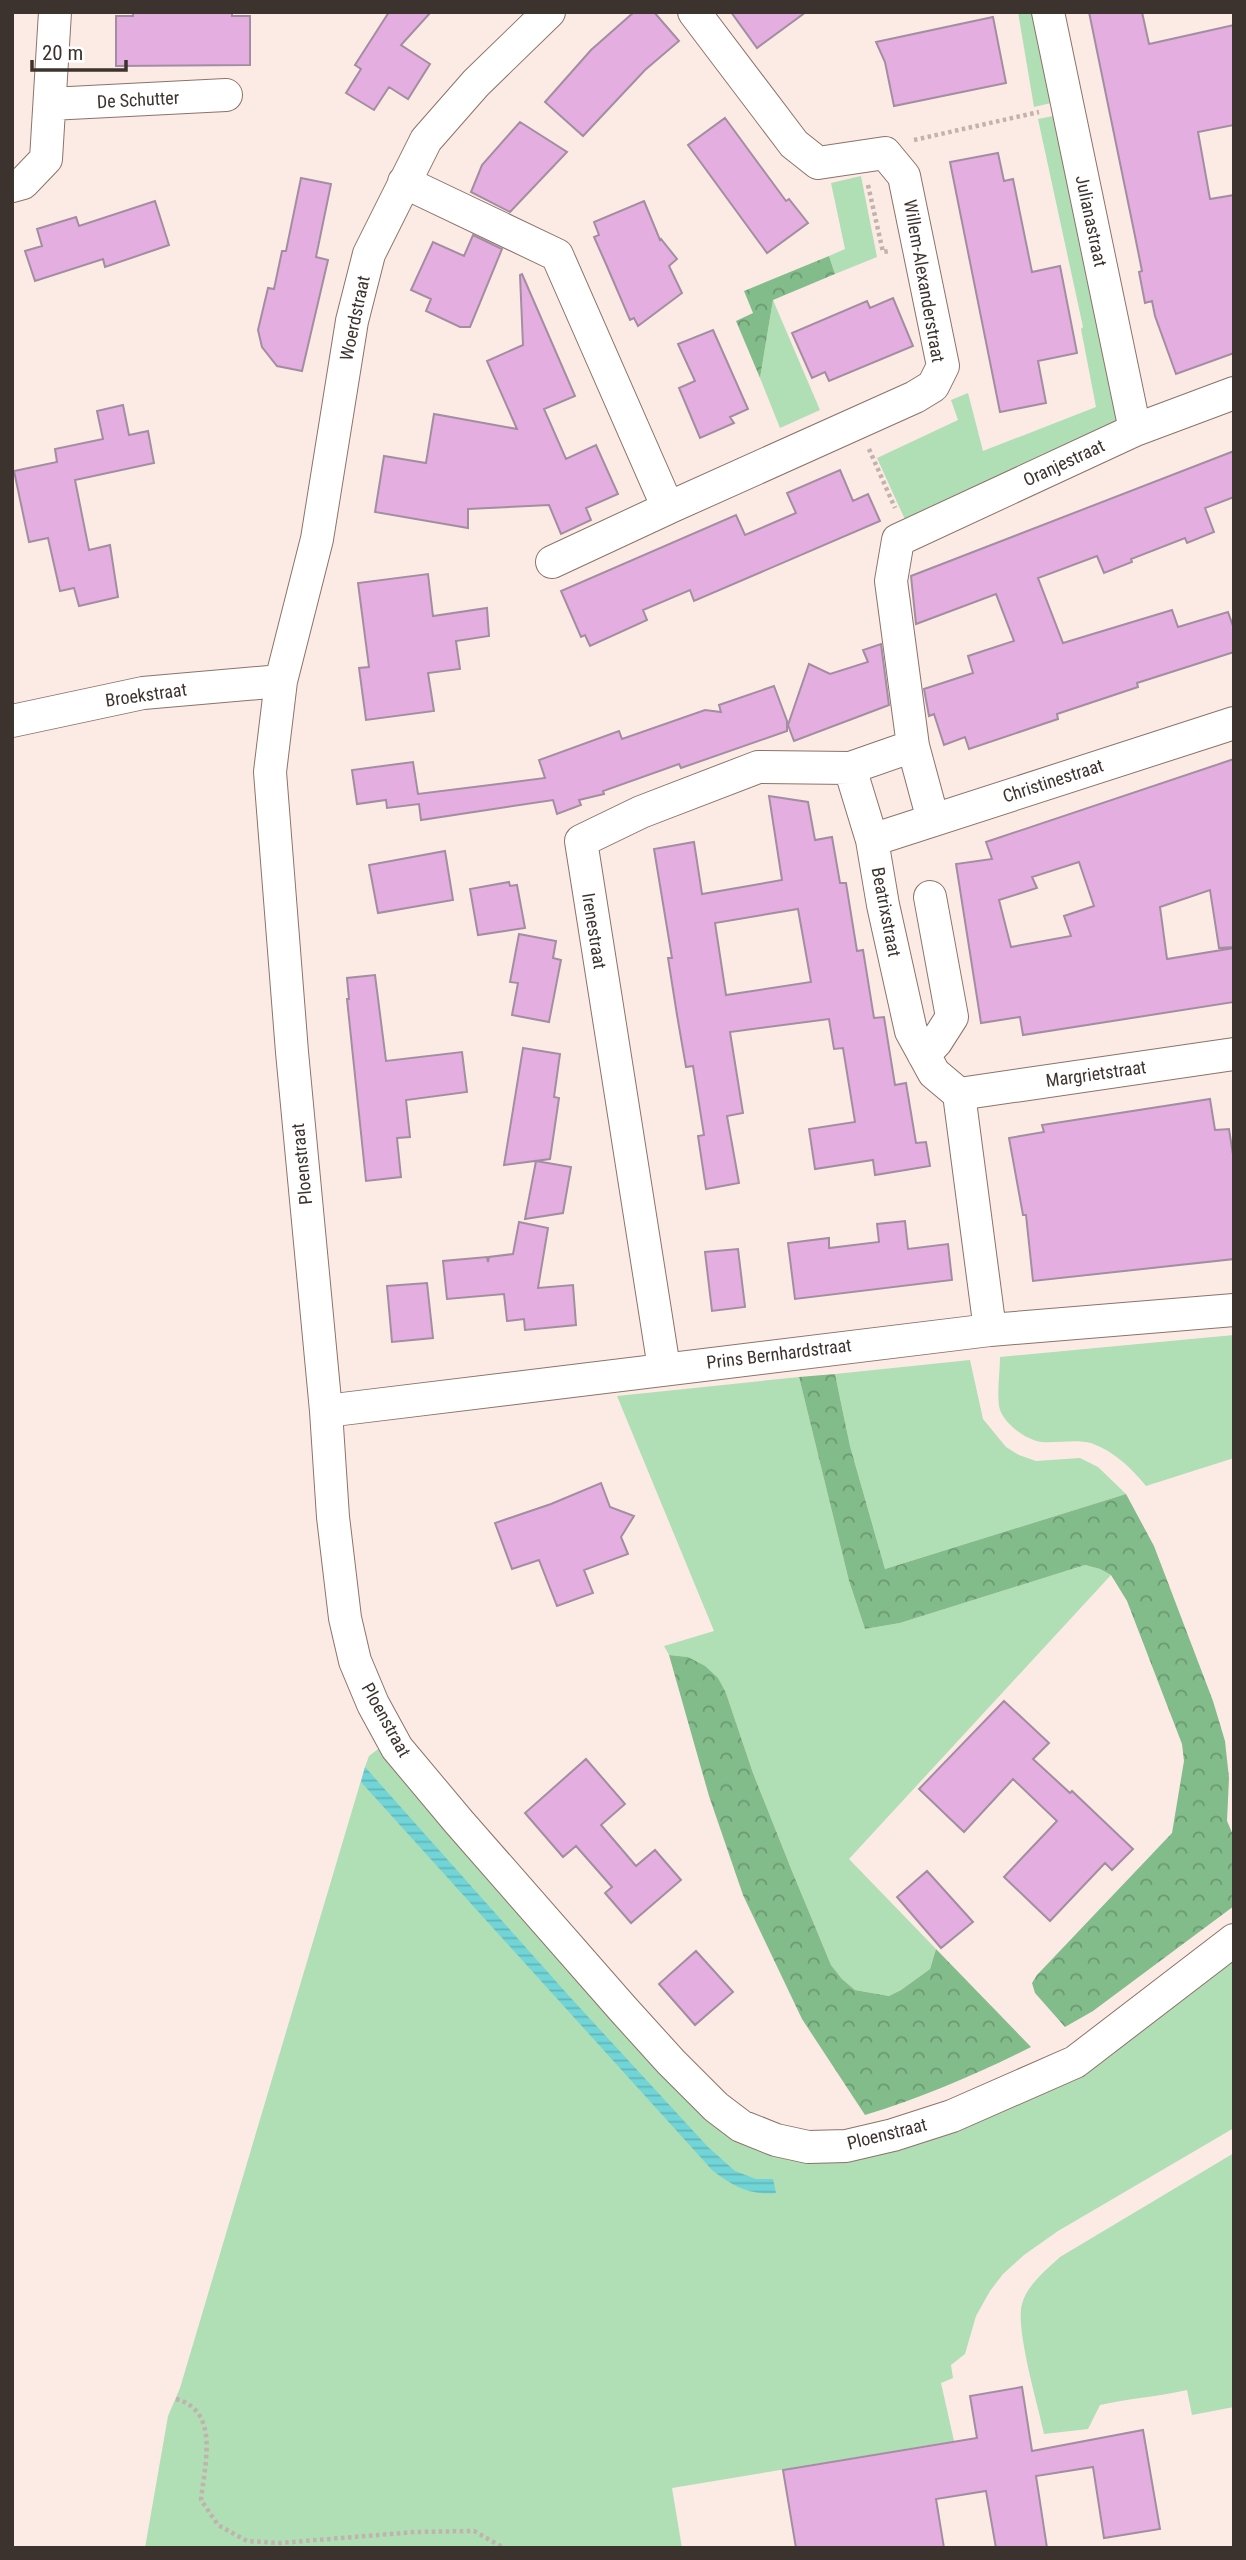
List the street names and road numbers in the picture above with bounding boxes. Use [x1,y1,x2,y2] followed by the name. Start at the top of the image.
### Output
[96,87,180,112] street label: De Schutter
[1072,173,1111,269] street label: Julianastraat
[900,198,949,364] street label: Willem-Alexanderstraat
[335,273,374,362] street label: Woerdstraat
[1020,435,1108,490] street label: Oranjestraat
[104,678,188,711] street label: Broekstraat
[1000,754,1106,807] street label: Christinestraat
[868,865,905,959] street label: Beatrixstraat
[578,891,611,970] street label: Irenestraat
[1044,1056,1147,1091] street label: Margrietstraat
[287,1122,316,1206] street label: Ploenstraat
[705,1334,853,1373] street label: Prins Bernhardstraat
[357,1679,415,1761] street label: Ploenstraat
[845,2113,929,2154] street label: Ploenstraat

